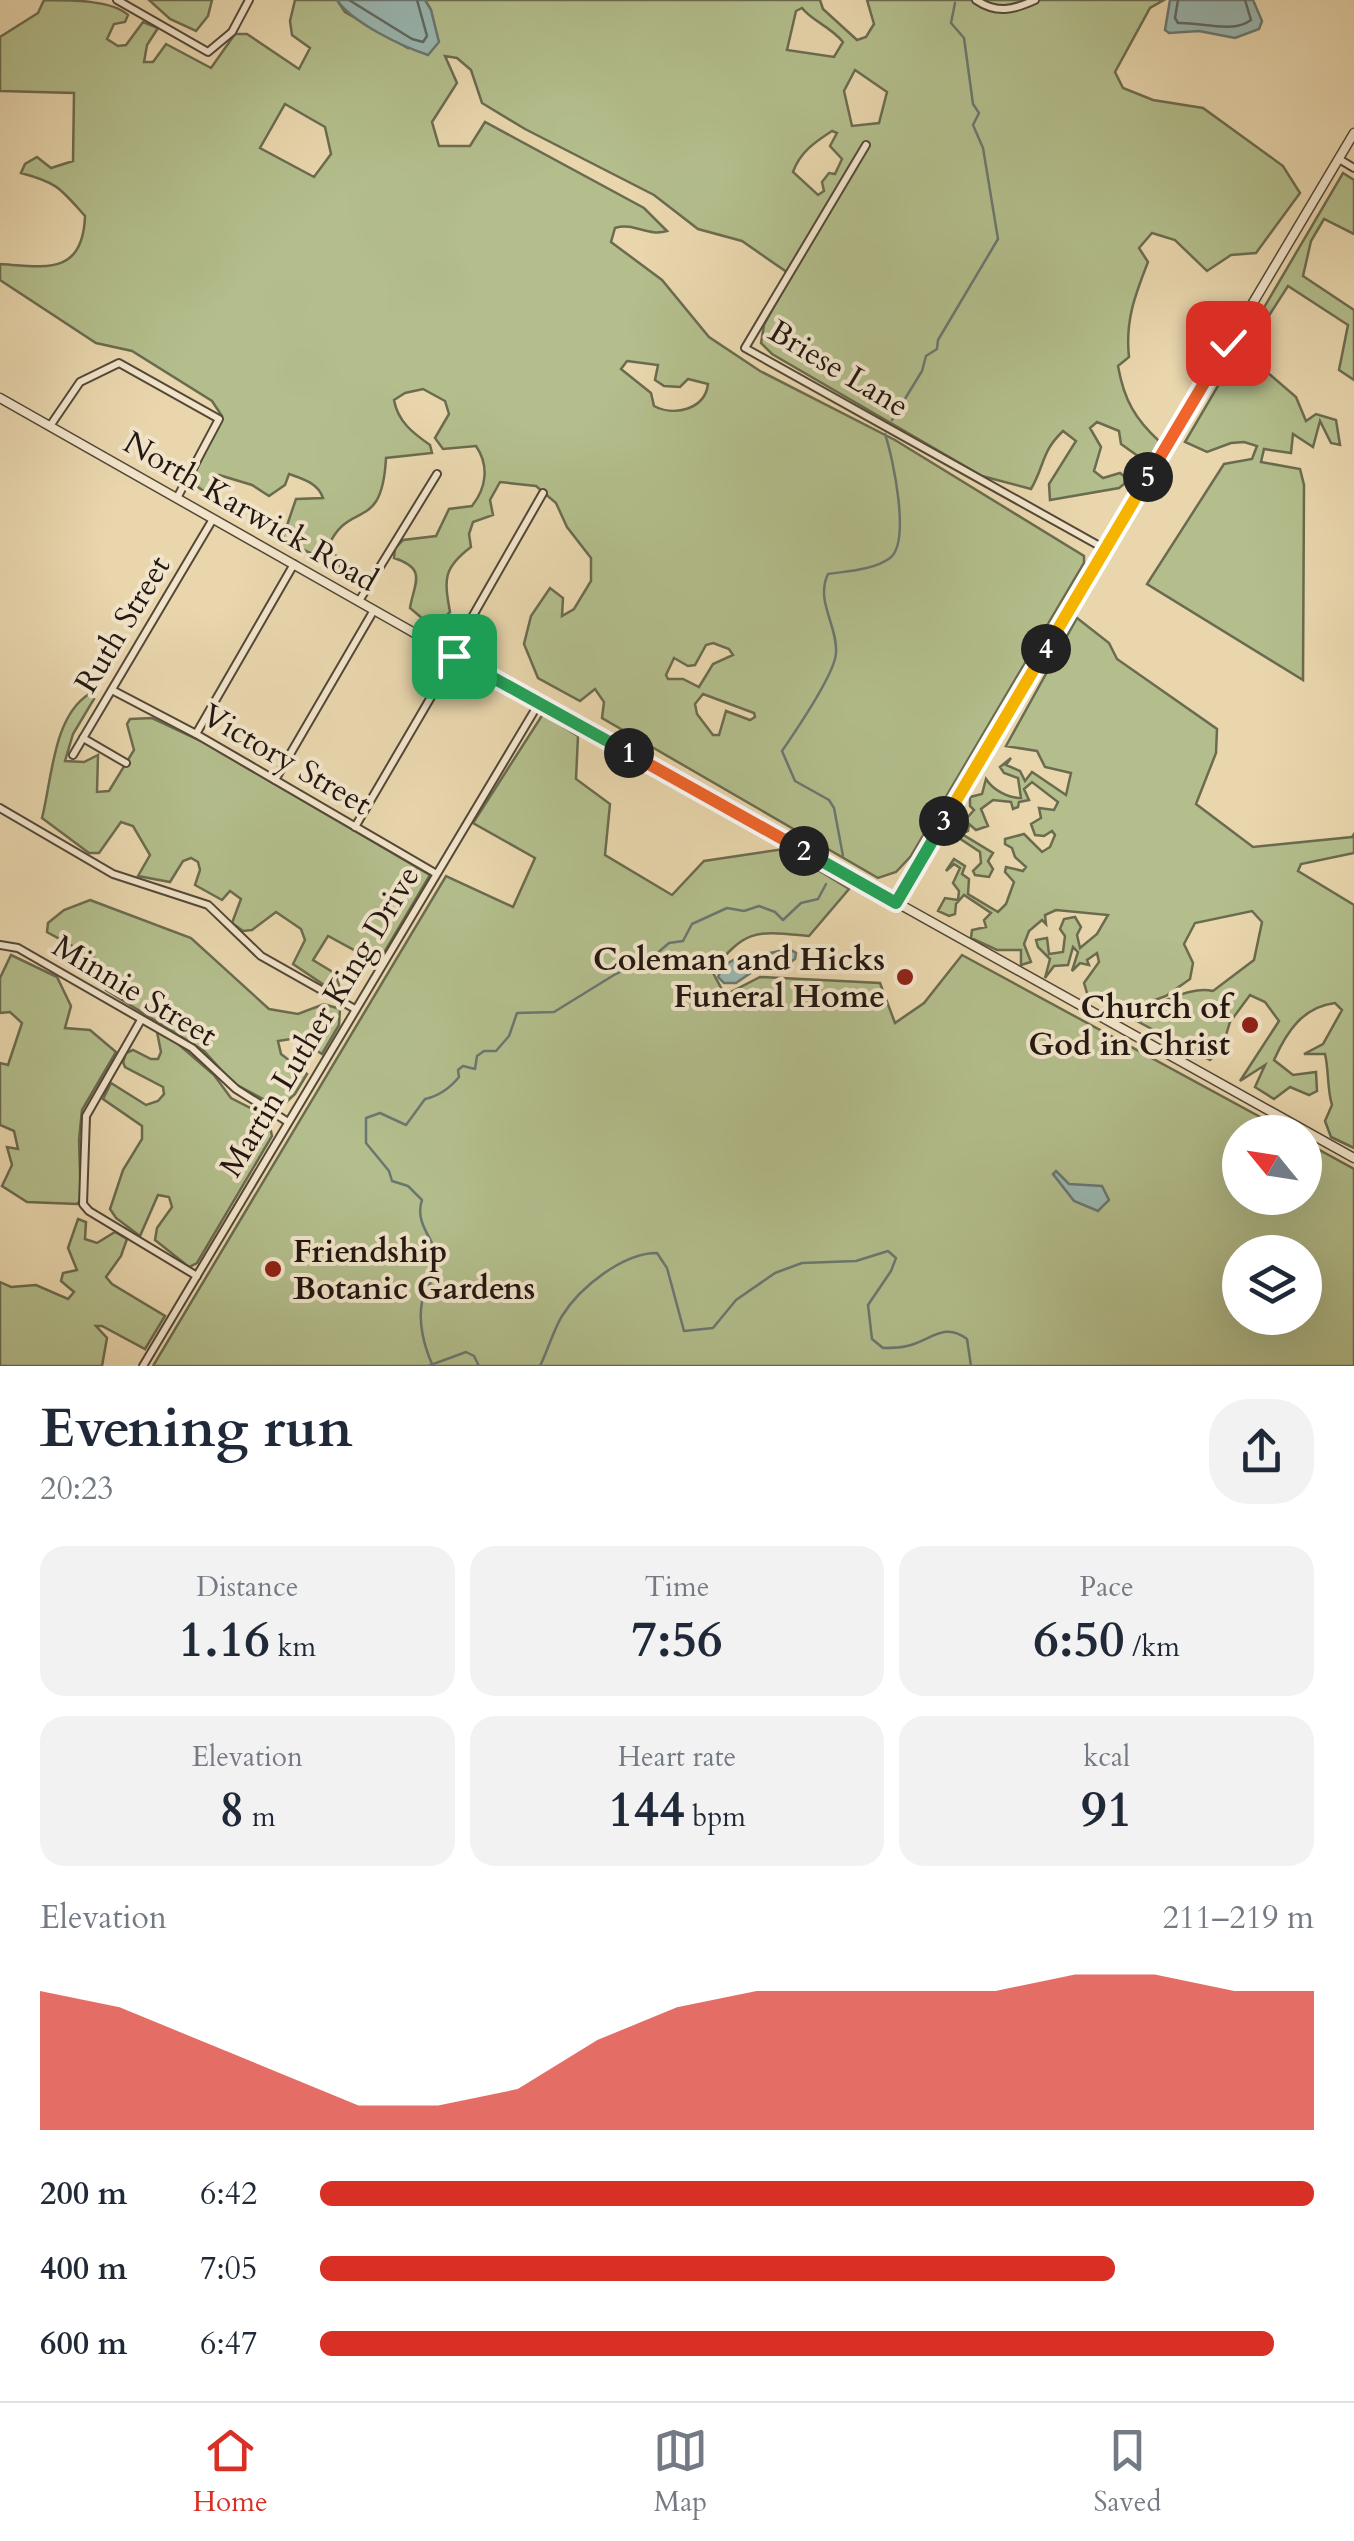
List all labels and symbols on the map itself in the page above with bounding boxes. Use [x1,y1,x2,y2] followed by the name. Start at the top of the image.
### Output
[1186,301,1271,386] pin
[760,310,917,428] street label: Briese Lane
[115,421,386,603] street label: North Karwick Road
[1123,452,1173,502] pin: 5
[65,548,181,701] street label: Ruth Street
[412,614,497,699] pin
[1021,624,1071,674] pin: 4
[194,694,379,826] street label: Victory Street
[604,728,654,778] pin: 1
[919,796,969,846] pin: 3
[779,826,829,876] pin: 2
[209,858,430,1185] street label: Martin Luther King Drive
[44,924,225,1057] street label: Minnie Street
[593,938,885,1019] place label: Coleman and Hicks Funeral Home
[894,966,916,988] marker: Coleman and Hicks Funeral Home
[1028,986,1235,1067] place label: Church of God in Christ
[1239,1014,1261,1036] marker: Church of God in Christ
[1222,1115,1322,1215] north arrow
[293,1230,535,1311] place label: Friendship Botanic Gardens
[262,1258,284,1280] marker: Friendship Botanic Gardens

